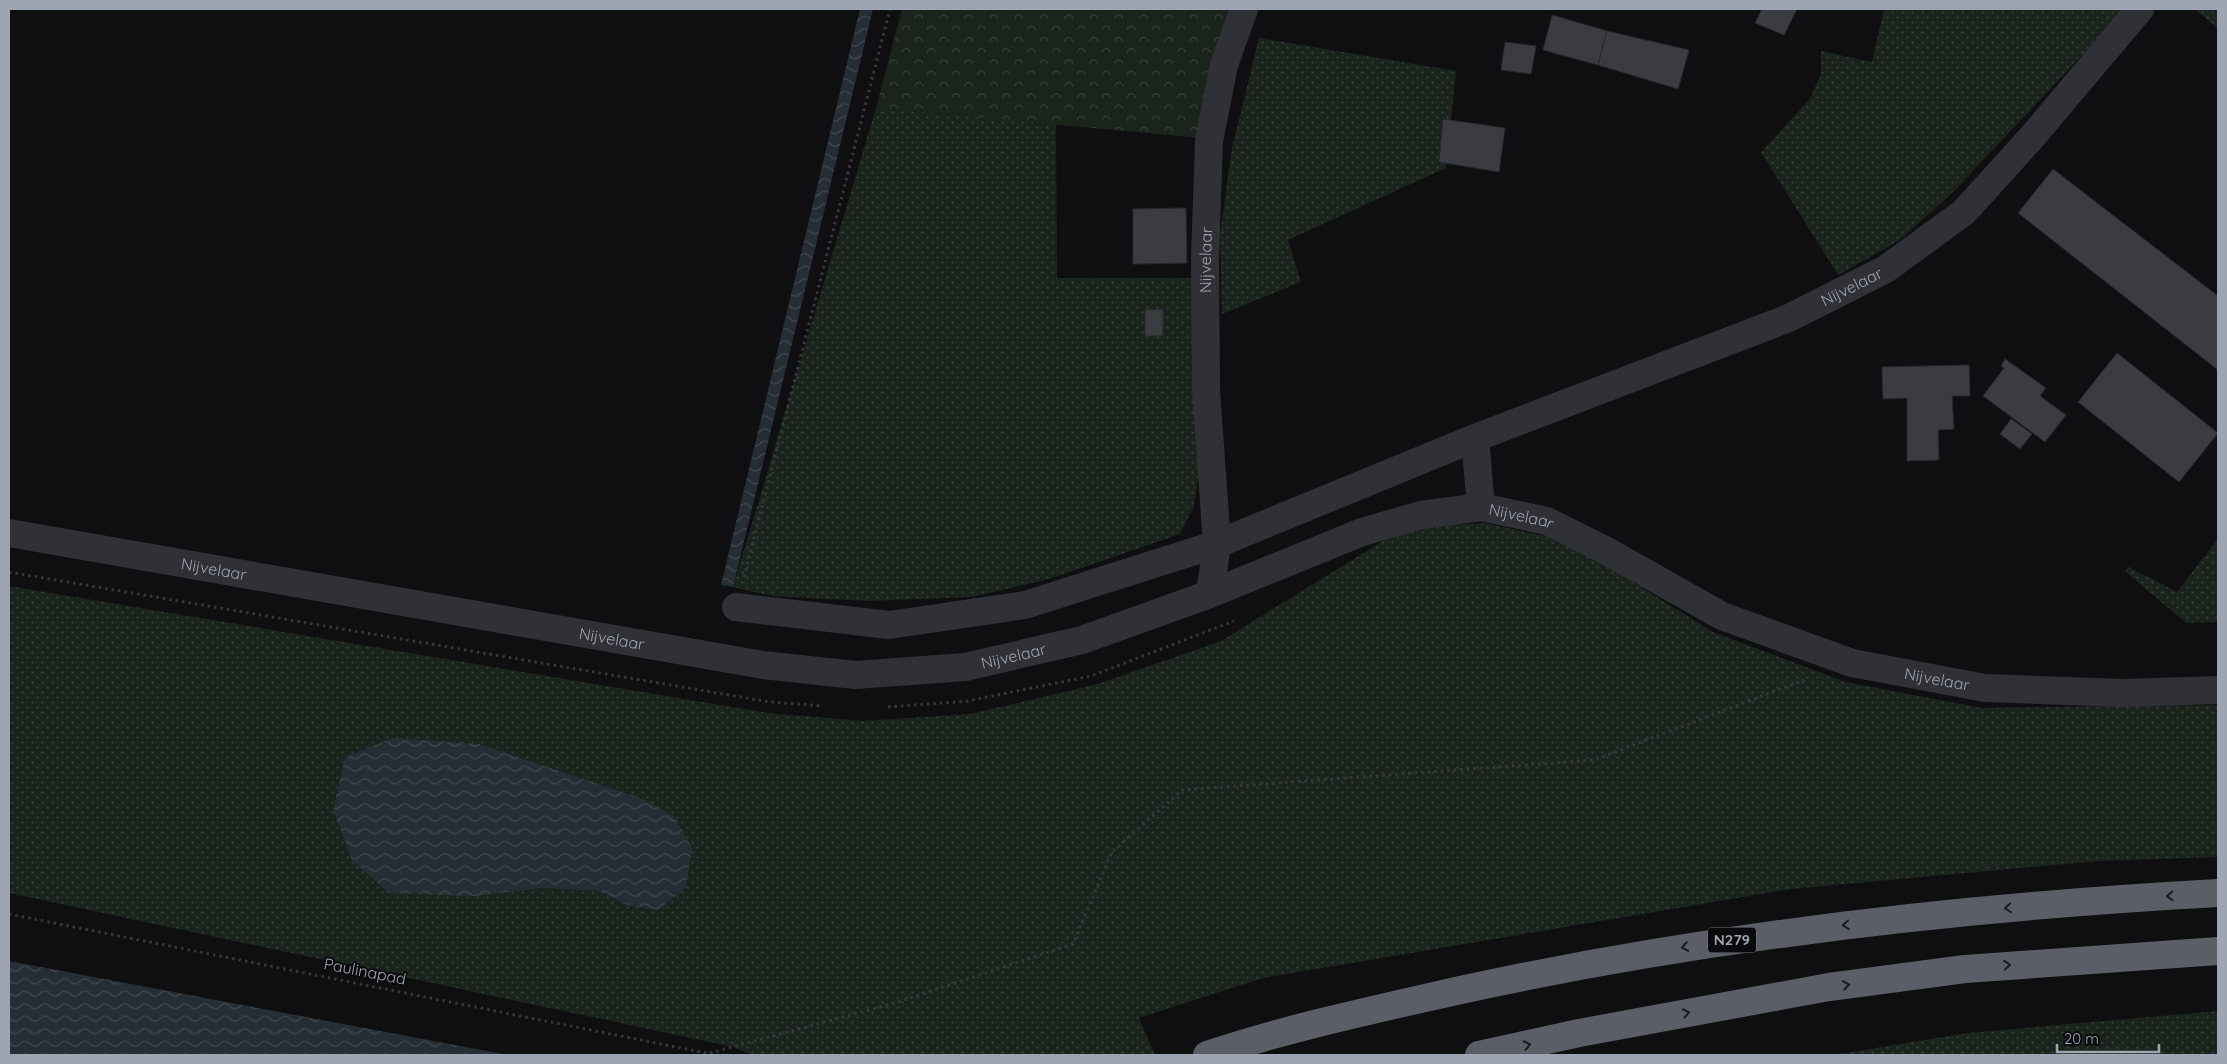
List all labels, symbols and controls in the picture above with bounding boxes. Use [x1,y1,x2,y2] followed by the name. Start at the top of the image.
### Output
[1195,226,1216,293] street label: Nijvelaar
[1817,263,1886,310] street label: Nijvelaar
[1487,499,1558,533] street label: Nijvelaar
[180,553,248,584] street label: Nijvelaar
[577,623,646,654] street label: Nijvelaar
[979,639,1048,673] street label: Nijvelaar
[1903,663,1972,695] street label: Nijvelaar
[2165,890,2173,901] one-way arrow
[2003,902,2011,913] one-way arrow
[1842,919,1850,930] one-way arrow
[1708,928,1756,952] road number: N279
[1681,942,1689,952] one-way arrow
[322,953,408,989] street label: Paulinapad
[2004,960,2012,971] one-way arrow
[1842,980,1850,991] one-way arrow
[1682,1008,1690,1018] one-way arrow
[2057,1022,2160,1054] scale bar
[2064,1029,2099,1048] text: 20 m
[1522,1040,1531,1051] one-way arrow

